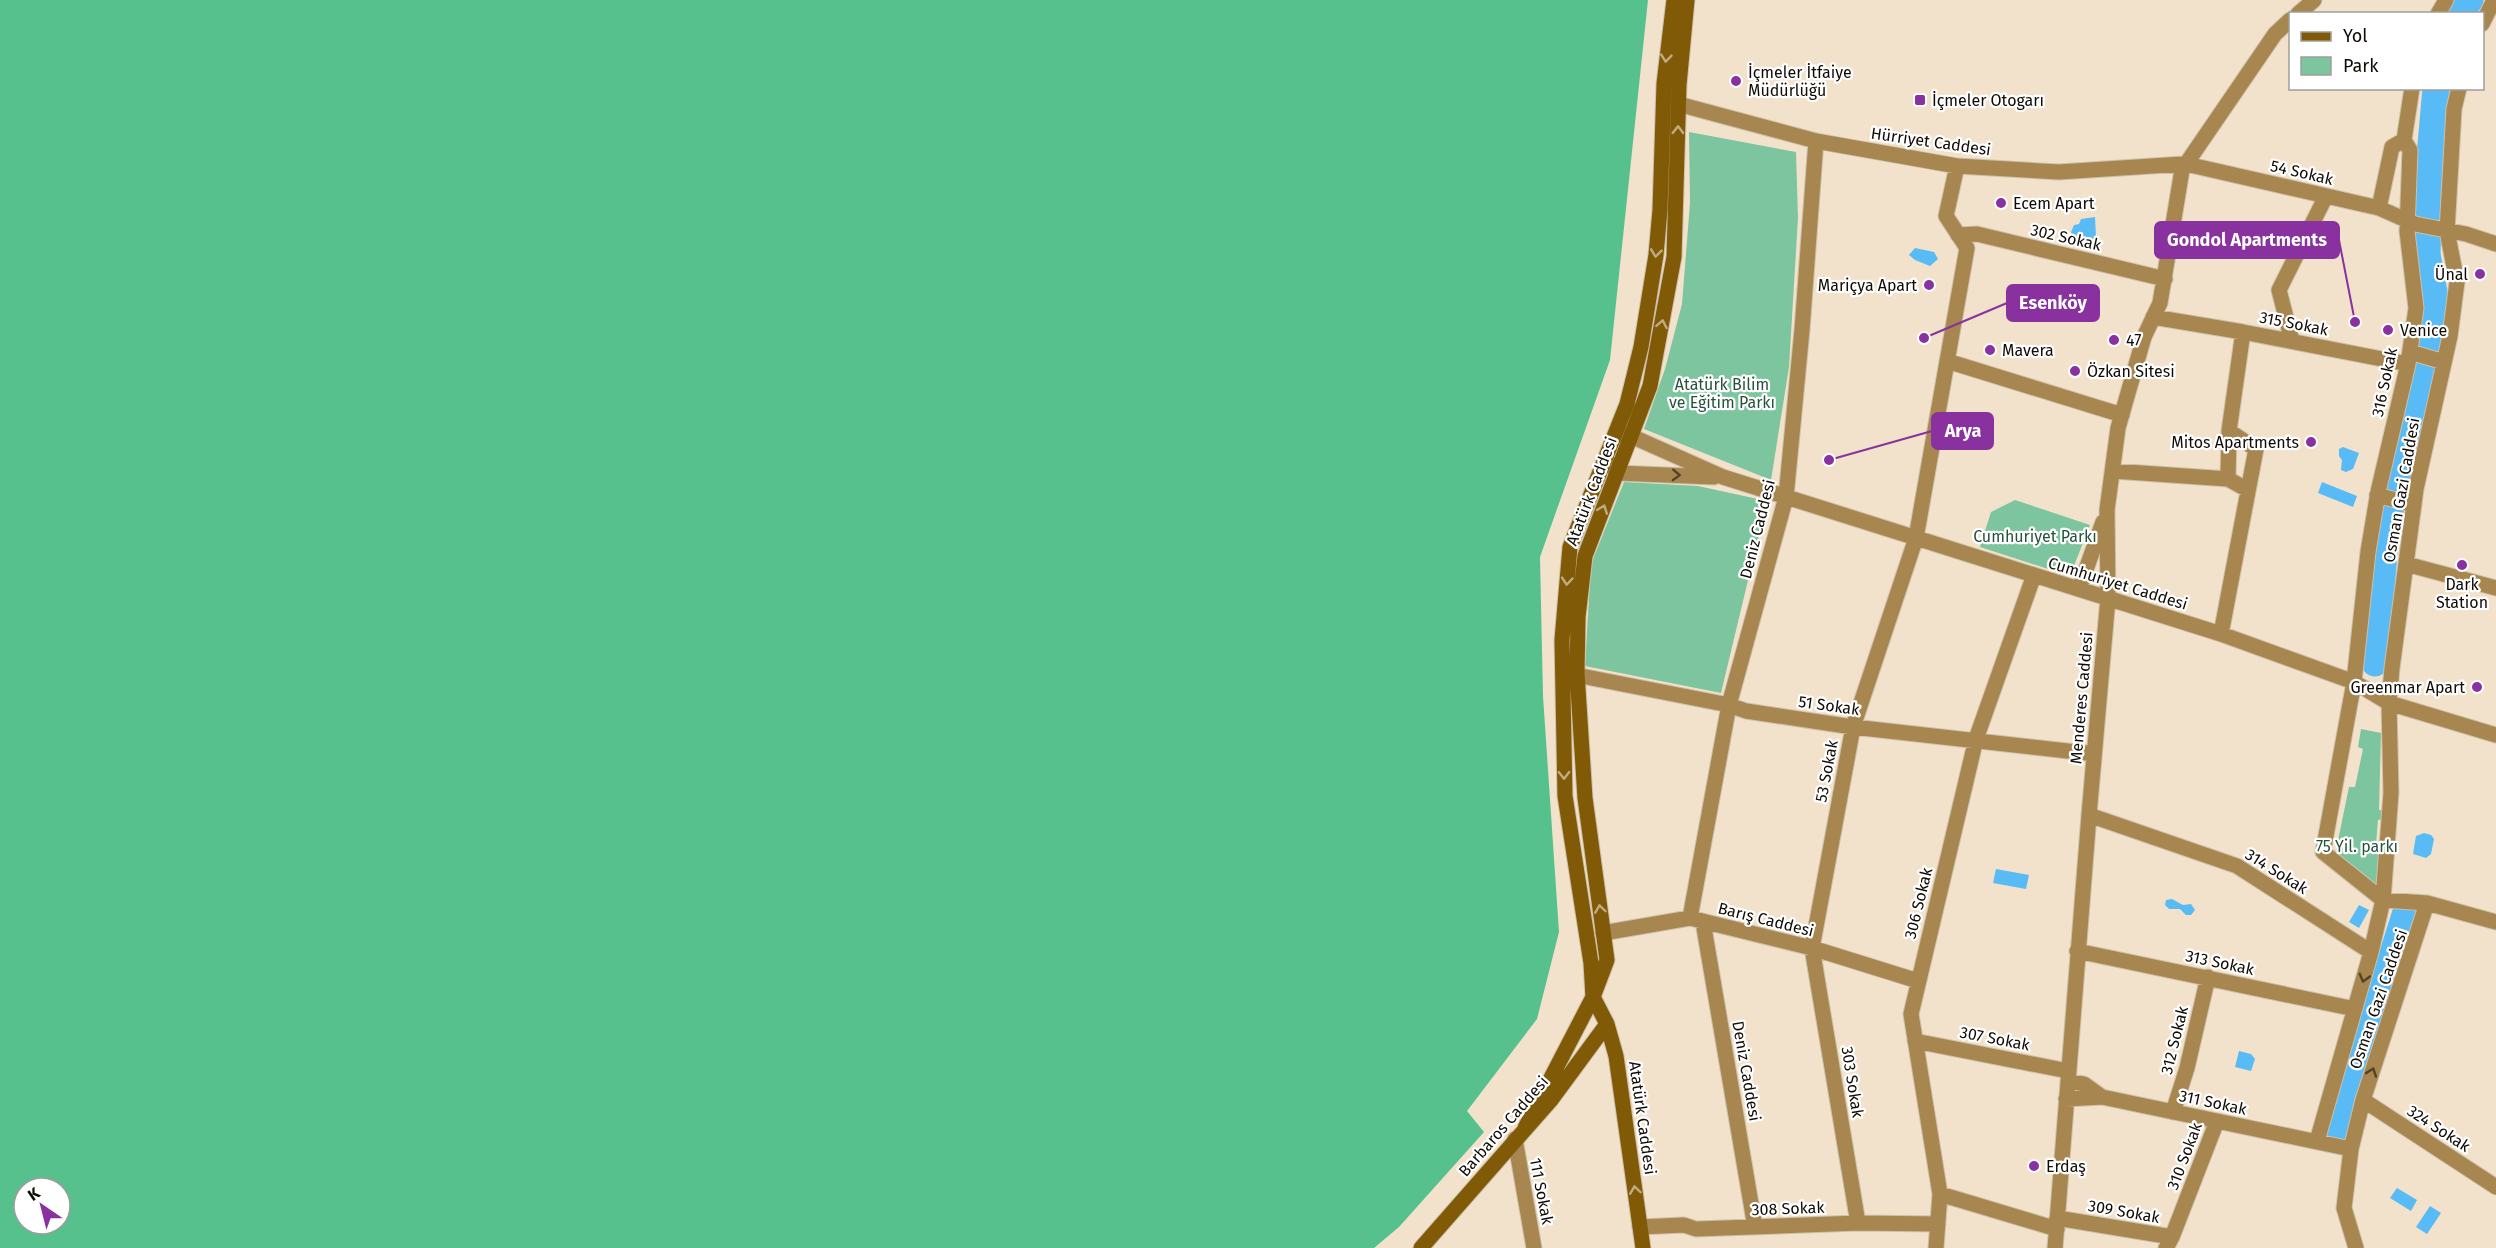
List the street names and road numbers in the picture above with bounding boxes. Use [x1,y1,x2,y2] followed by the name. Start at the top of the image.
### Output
[1870,124,1992,159] street label: Hürriyet Caddesi
[2269,156,2336,189] street label: 54 Sokak
[2029,220,2104,255] street label: 302 Sokak
[2258,308,2331,340] street label: 315 Sokak
[2368,345,2401,418] street label: 316 Sokak
[2379,416,2424,564] street label: Osman Gazi Caddesi
[1562,434,1621,548] street label: Atatürk Caddesi
[1736,478,1779,581] street label: Deniz Caddesi
[2046,553,2190,614] street label: Cumhuriyet Caddesi
[2066,631,2097,765] street label: Menderes Caddesi
[1797,692,1861,719] street label: 51 Sokak
[1811,738,1842,804] street label: 53 Sokak
[2242,845,2312,898] street label: 314 Sokak
[1900,865,1937,941] street label: 306 Sokak
[1716,898,1816,942] street label: Barış Caddesi
[2346,927,2411,1072] street label: Osman Gazi Caddesi
[2184,946,2257,979] street label: 313 Sokak
[2157,1003,2192,1076] street label: 312 Sokak
[1728,1019,1765,1123] street label: Deniz Caddesi
[1958,1022,2032,1055] street label: 307 Sokak
[1838,1045,1868,1120] street label: 303 Sokak
[1625,1060,1660,1176] street label: Atatürk Caddesi
[1455,1072,1552,1180] street label: Barbaros Caddesi
[2177,1086,2249,1119] street label: 311 Sokak
[2404,1101,2474,1156] street label: 324 Sokak
[2163,1119,2206,1193] street label: 310 Sokak
[1526,1156,1557,1227] street label: 111 Sokak
[2087,1196,2162,1227] street label: 309 Sokak
[1751,1198,1826,1219] street label: 308 Sokak

